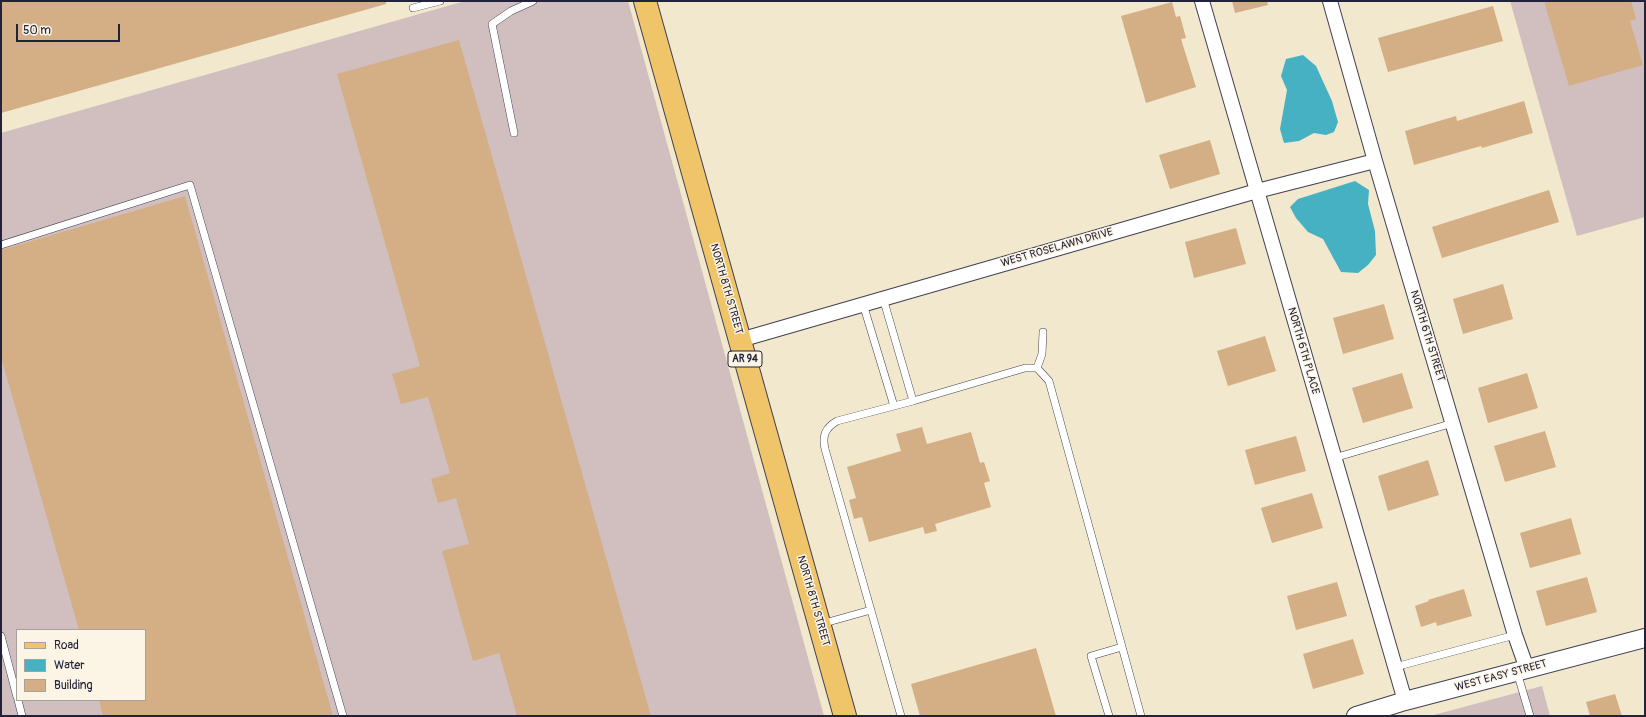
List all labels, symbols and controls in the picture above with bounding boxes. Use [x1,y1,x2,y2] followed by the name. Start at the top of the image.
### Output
[18,16,122,42] scale bar
[23,23,51,38] text: 50 m
[999,226,1115,270] street label: WEST ROSELAWN DRIVE
[707,242,745,336] street label: NORTH 8TH STREET
[1407,289,1447,383] street label: NORTH 6TH STREET
[1284,306,1322,396] street label: NORTH 6TH PLACE
[728,351,762,367] road number: AR 94
[794,554,832,648] street label: NORTH 8TH STREET
[16,629,146,701] legend
[54,638,79,653] text: Road
[1454,657,1548,695] street label: WEST EASY STREET
[54,658,85,673] text: Water
[54,678,93,693] text: Building

